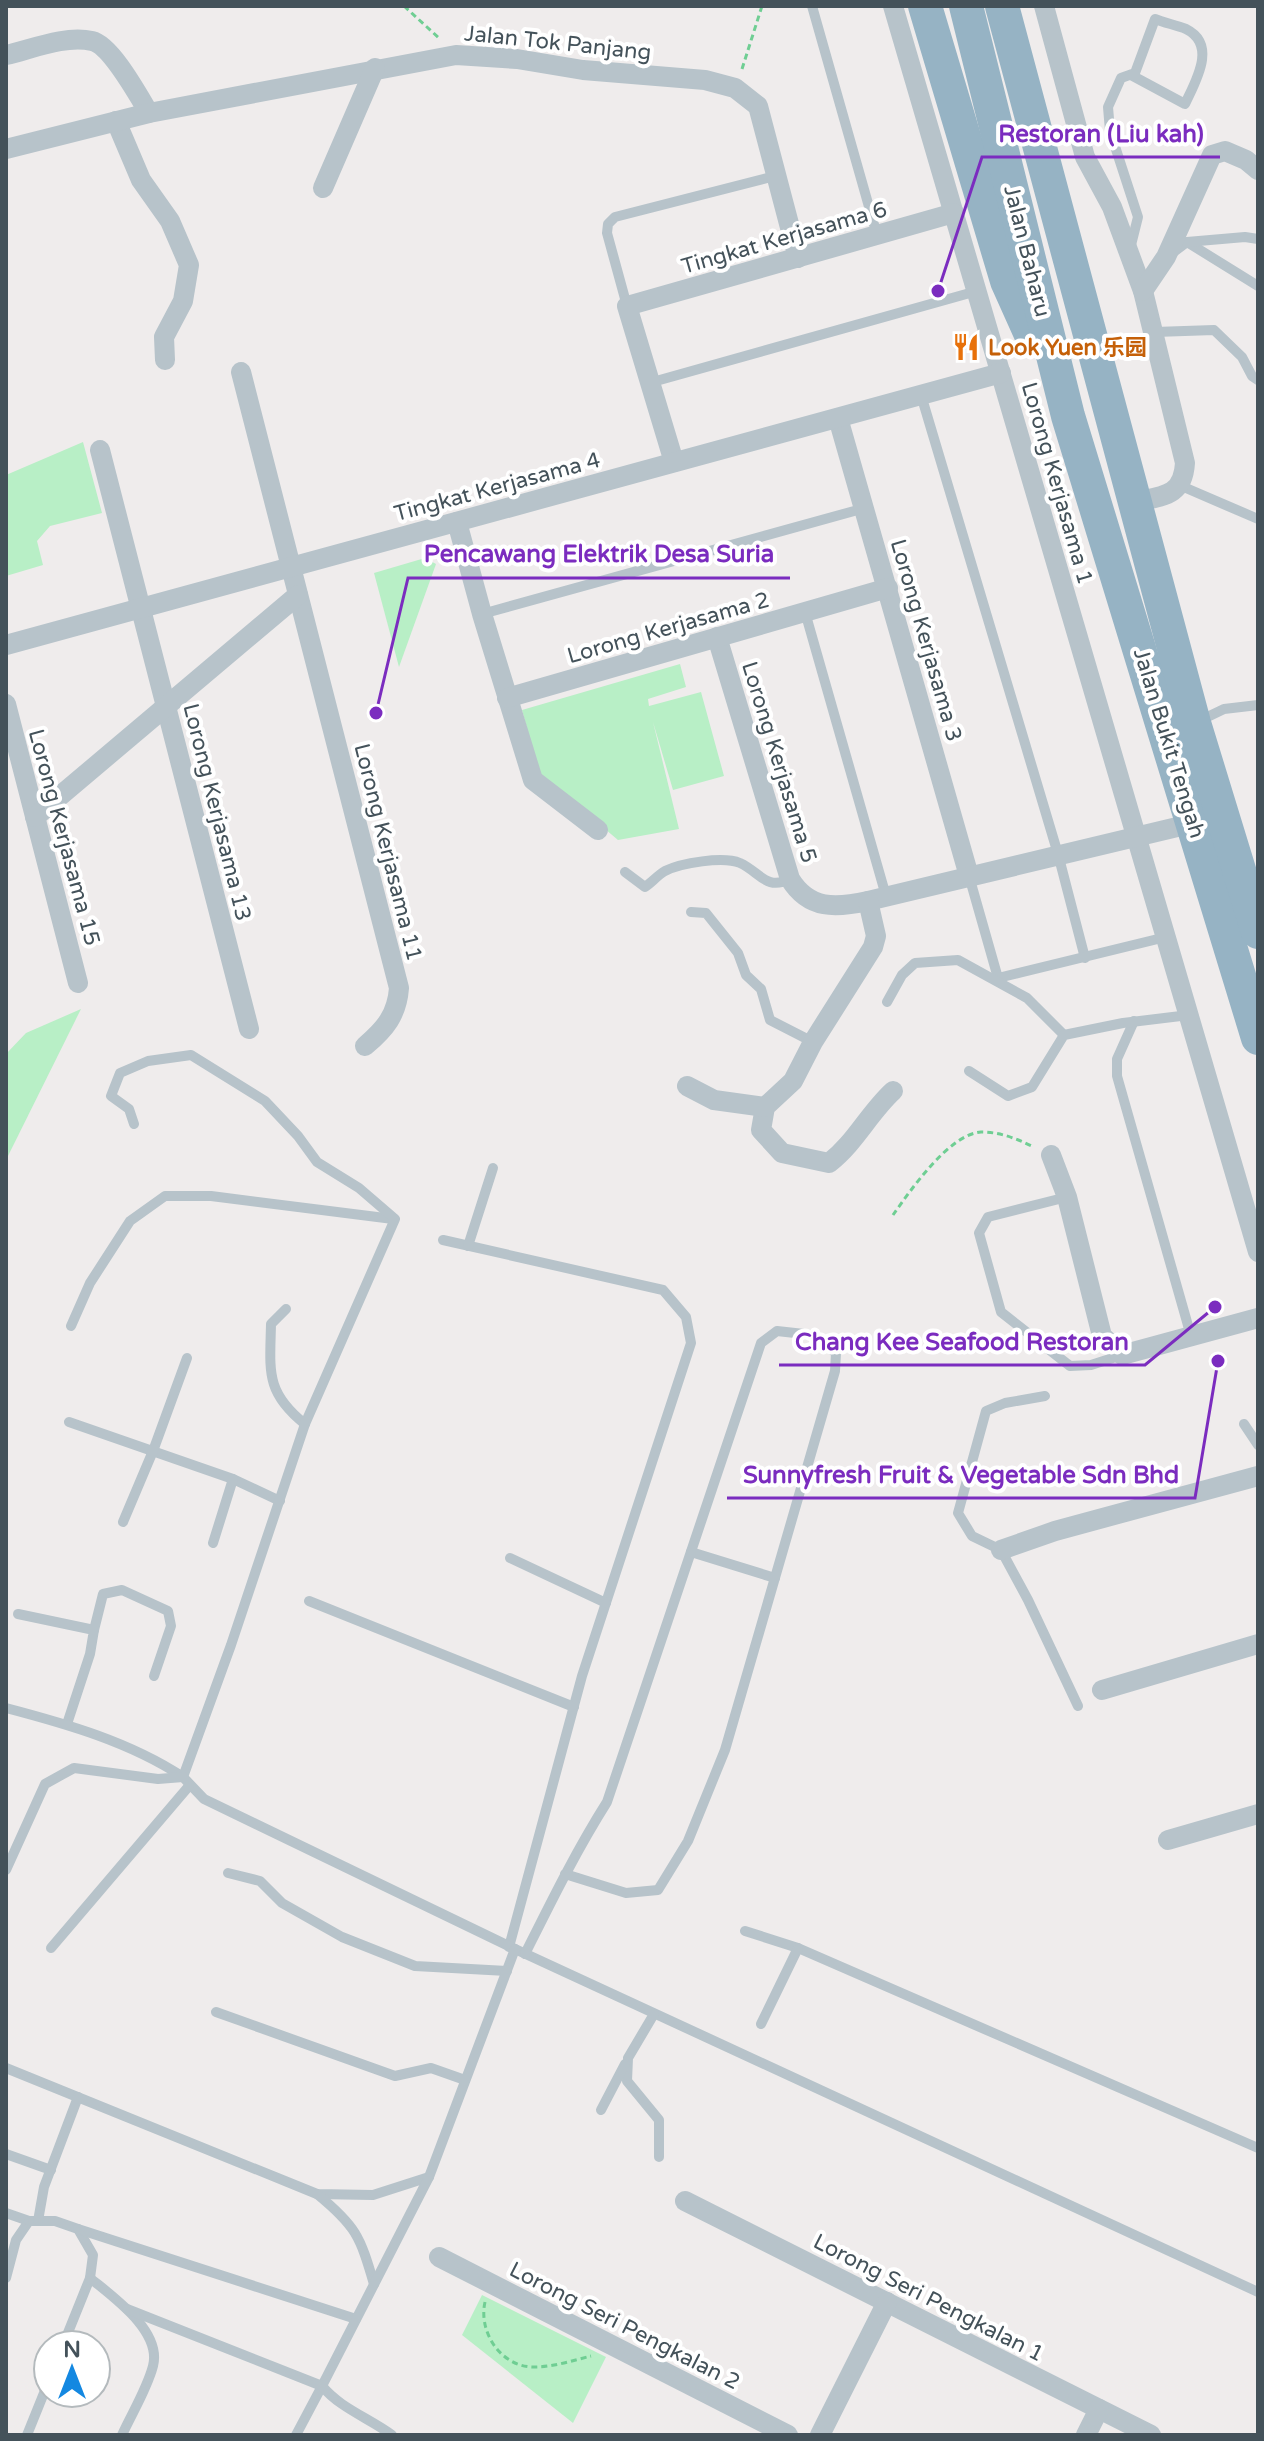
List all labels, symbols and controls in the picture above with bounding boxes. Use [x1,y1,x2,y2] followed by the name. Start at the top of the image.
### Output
[463,20,653,66] street label: Jalan Tok Panjang
[982,109,1220,157] callout: Restoran (Liu kah)
[998,120,1204,149] text: Restoran (Liu kah)
[998,183,1056,320] street label: Jalan Baharu
[679,196,890,280] street label: Tingkat Kerjasama 6
[951,332,981,362] restaurant icon: Look Yuen 乐园
[988,335,1147,361] place label: Look Yuen 乐园
[1016,379,1098,587] street label: Lorong Kerjasama 1
[391,447,603,527] street label: Tingkat Kerjasama 4
[408,530,790,578] callout: Pencawang Elektrik Desa Suria
[885,536,967,744] street label: Lorong Kerjasama 3
[424,540,774,569] text: Pencawang Elektrik Desa Suria
[564,587,772,669] street label: Lorong Kerjasama 2
[1128,645,1210,841] street label: Jalan Bukit Tengah
[736,658,822,866] street label: Lorong Kerjasama 5
[177,701,257,924] street label: Lorong Kerjasama 13
[23,726,105,948] street label: Lorong Kerjasama 15
[348,741,428,964] street label: Lorong Kerjasama 11
[779,1317,1145,1365] callout: Chang Kee Seafood Restoran
[795,1328,1129,1357] text: Chang Kee Seafood Restoran
[727,1450,1195,1498] callout: Sunnyfresh Fruit & Vegetable Sdn Bhd
[743,1461,1179,1490] text: Sunnyfresh Fruit & Vegetable Sdn Bhd
[809,2228,1048,2367] street label: Lorong Seri Pengkalan 1
[505,2256,744,2395] street label: Lorong Seri Pengkalan 2
[32,2329,112,2409] north arrow
[63,2337,81,2363] text: N

